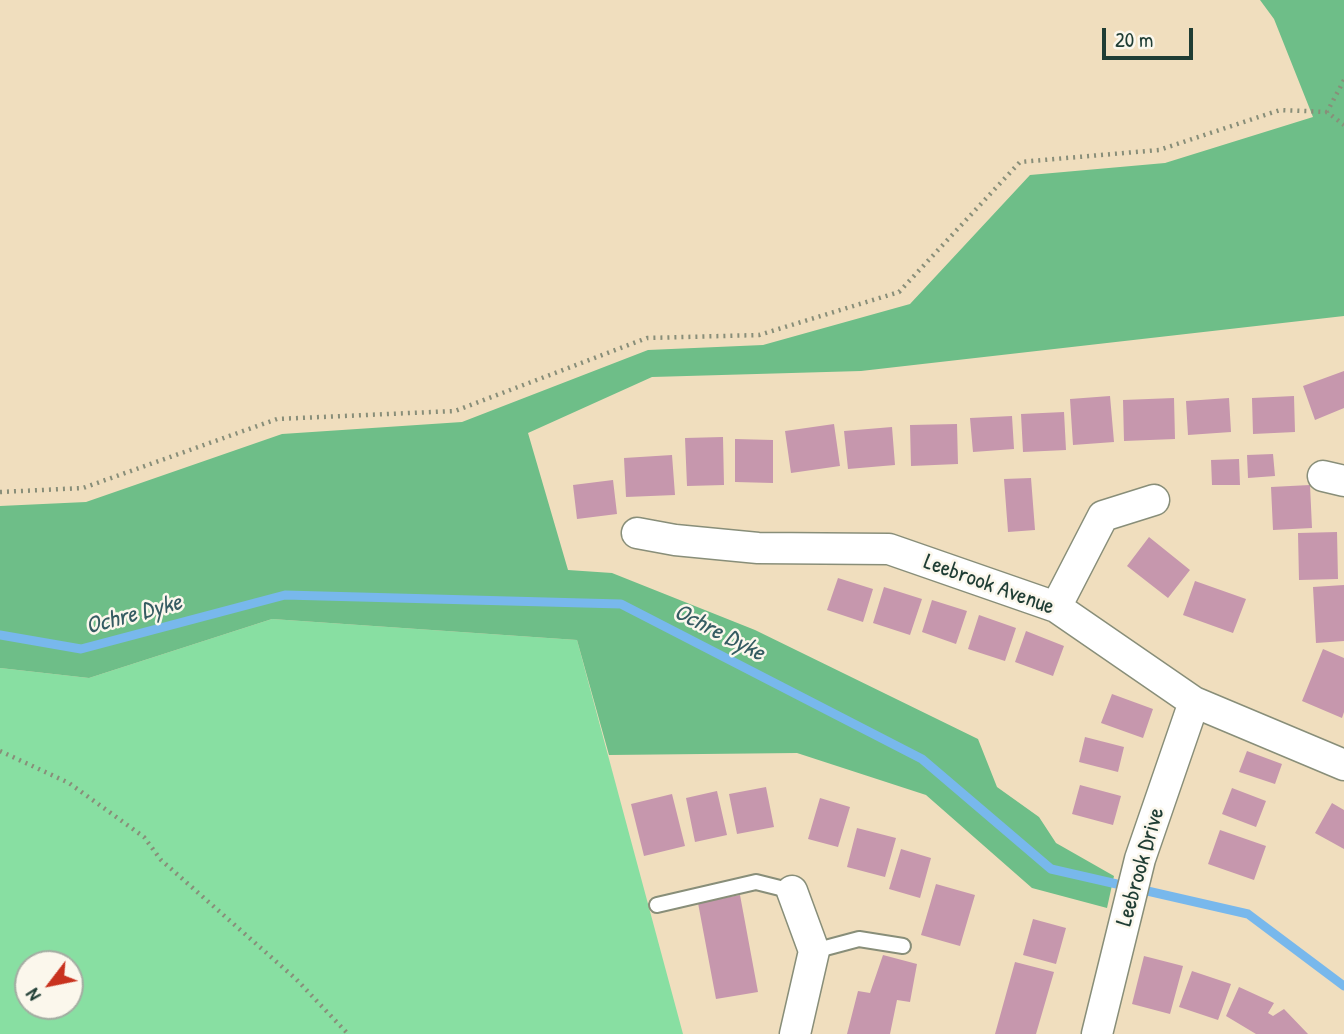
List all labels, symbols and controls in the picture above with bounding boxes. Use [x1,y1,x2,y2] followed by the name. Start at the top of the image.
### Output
[1106,14,1197,58] scale bar
[1115,25,1153,54] text: 20 m
[920,549,1058,621] street label: Leebrook Avenue
[83,588,185,642] water label: Ochre Dyke
[669,598,769,668] water label: Ochre Dyke
[1111,805,1171,929] street label: Leebrook Drive
[14,950,84,1020] north arrow
[19,984,47,1006] text: N

